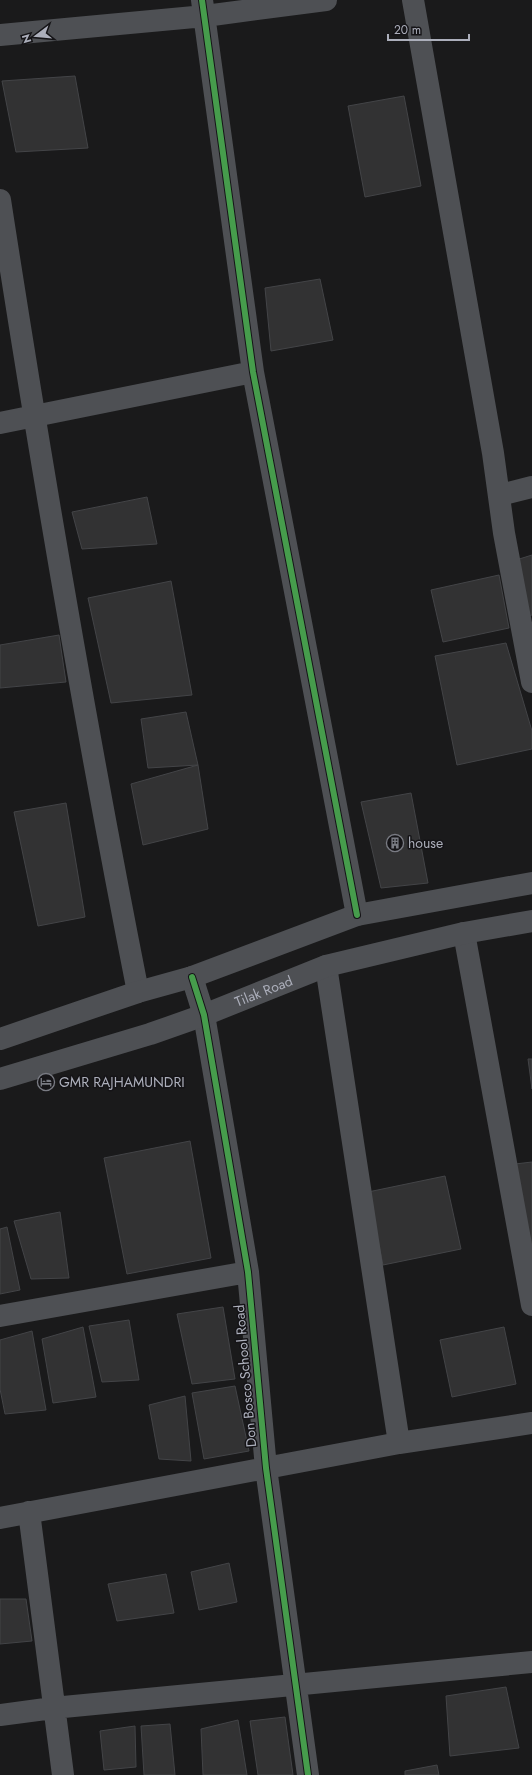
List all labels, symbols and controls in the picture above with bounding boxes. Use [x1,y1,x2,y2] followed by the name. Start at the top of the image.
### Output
[16,16,56,56] north arrow
[388,16,469,42] scale bar
[394,21,421,39] text: 20 m
[17,32,35,45] text: N
[385,833,405,853] building icon: house
[408,833,443,853] place label: house
[232,970,295,1012] street label: Tilak Road
[36,1072,56,1092] hotel icon: GMR RAJHAMUNDRI
[59,1072,185,1092] place label: GMR RAJHAMUNDRI
[229,1304,261,1448] street label: Don Bosco School Road

